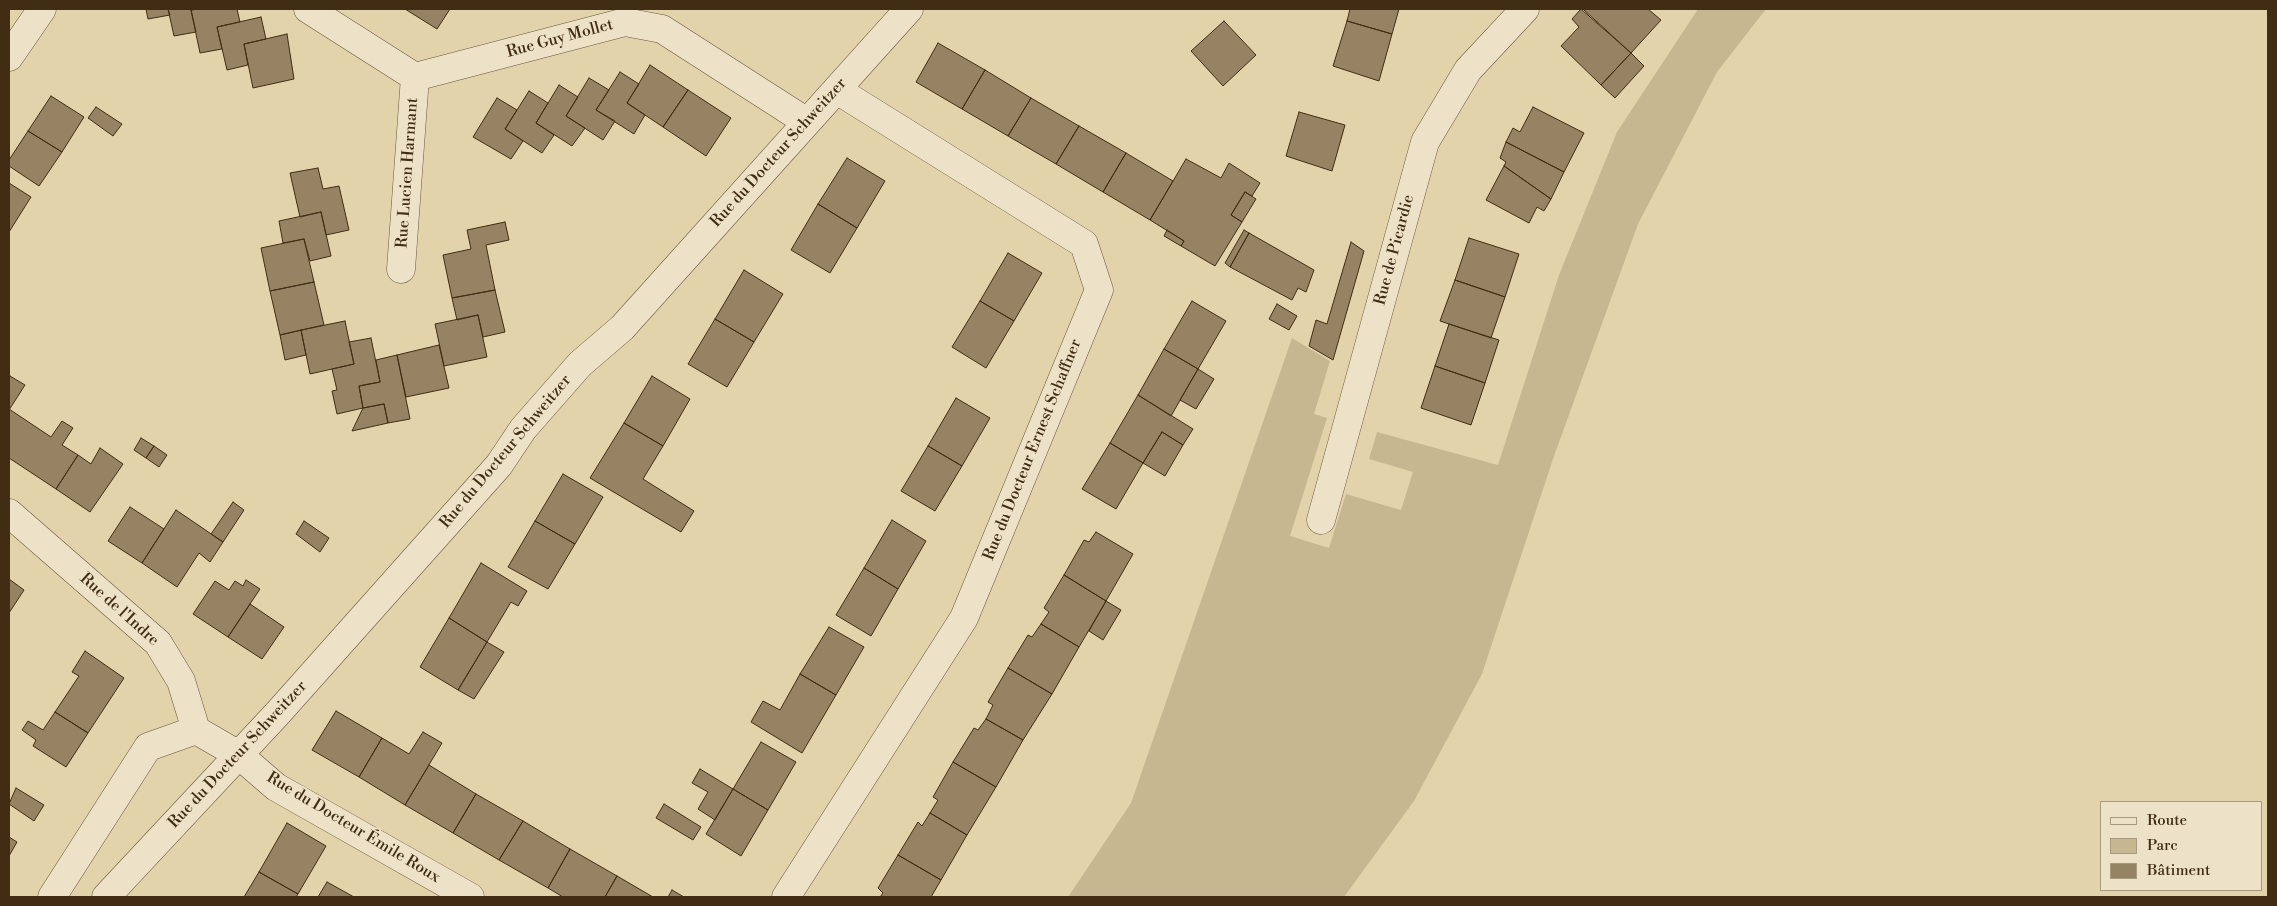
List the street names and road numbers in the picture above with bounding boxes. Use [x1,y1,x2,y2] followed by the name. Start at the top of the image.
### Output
[504,16,616,62] street label: Rue Guy Mollet
[707,74,851,232] street label: Rue du Docteur Schweitzer
[393,97,423,249] street label: Rue Lucien Harmant
[1371,193,1419,307] street label: Rue de Picardie
[980,336,1086,564] street label: Rue du Docteur Ernest Schaffner
[436,371,576,533] street label: Rue du Docteur Schweitzer
[75,569,163,651] street label: Rue de l'Indre
[165,677,311,833] street label: Rue du Docteur Schweitzer
[263,768,443,888] street label: Rue du Docteur Émile Roux

